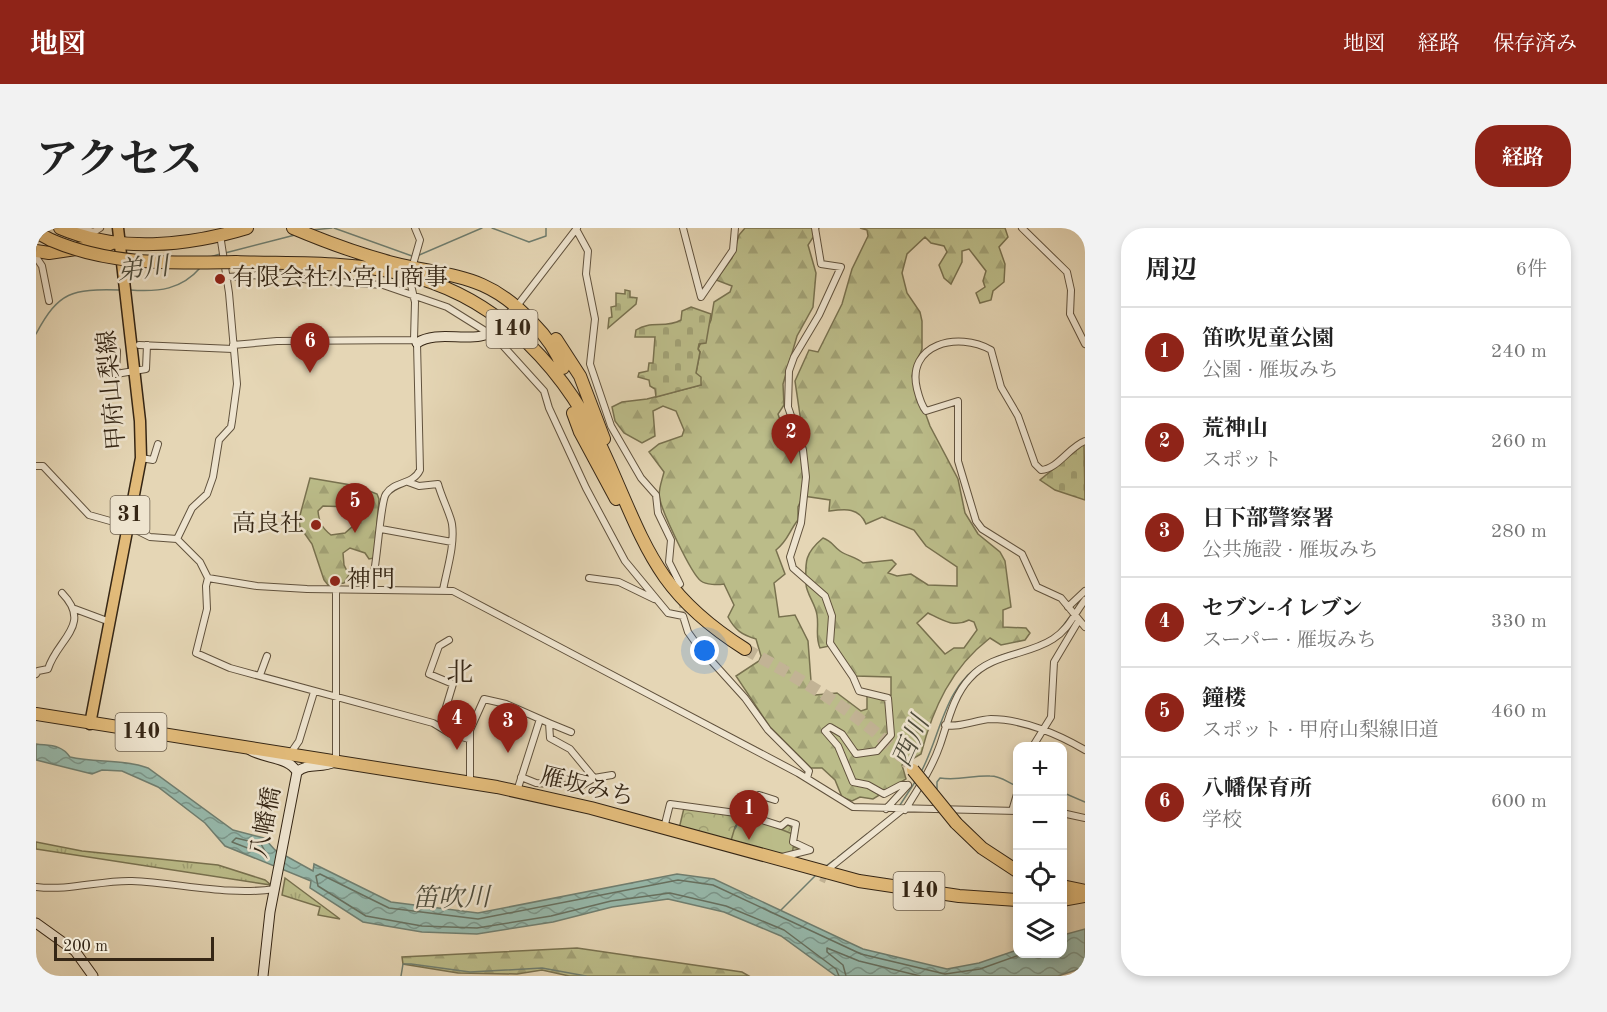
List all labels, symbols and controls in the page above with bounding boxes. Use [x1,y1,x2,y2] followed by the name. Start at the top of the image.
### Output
[30,32,86,60] text: 地図
[1343,34,1385,55] text: 地図
[1418,34,1460,55] text: 経路
[1493,34,1577,55] text: 保存済み
[1475,125,1571,187] button: 経路
[36,141,203,183] text: アクセス
[115,252,173,286] water label: 弟川
[1145,258,1197,284] text: 周辺
[1515,260,1547,280] text: 6件
[232,264,448,291] place label: 有限会社小宮山商事
[213,272,227,286] marker: 有限会社小宮山商事
[486,310,538,348] road number: 140
[290,324,330,373] pin: 6
[1202,328,1334,350] text: 笛吹児童公園
[93,329,130,451] street label: 甲府山梨線
[1159,342,1170,362] text: 1
[1491,342,1547,362] text: 240 m
[1202,361,1339,381] text: 公園 · 雁坂みち
[772,414,810,464] pin: 2
[1202,418,1268,440] text: 荒神山
[1159,432,1170,452] text: 2
[1491,432,1547,452] text: 260 m
[1202,451,1282,471] text: スポット
[336,484,374,533] pin: 5
[110,496,149,534] road number: 31
[1202,508,1334,530] text: 日下部警察署
[232,510,304,537] place label: 高良社
[309,518,323,532] marker: 高良社
[1159,522,1170,542] text: 3
[1491,522,1547,542] text: 280 m
[1202,541,1379,561] text: 公共施設 · 雁坂みち
[347,566,395,593] place label: 神門
[328,574,342,588] marker: 神門
[1202,598,1362,620] text: セブン-イレブン
[1159,612,1170,632] text: 4
[1491,612,1547,632] text: 330 m
[1202,631,1377,651] text: スーパー · 雁坂みち
[690,636,719,665] your location
[447,659,474,687] district label: 北
[1202,688,1246,710] text: 鐘楼
[438,700,476,750] pin: 4
[1159,702,1170,722] text: 5
[1491,702,1547,722] text: 460 m
[488,704,528,753] pin: 3
[888,709,936,771] water label: 西川
[116,713,166,751] road number: 140
[1202,721,1439,741] text: スポット · 甲府山梨線旧道
[1013,742,1067,958] map controls
[1013,742,1067,796] button: +
[538,763,637,811] street label: 雁坂みち
[1202,778,1312,800] text: 八幡保育所
[245,785,286,861] street label: 八幡橋
[730,790,768,840] pin: 1
[1159,792,1170,812] text: 6
[1491,792,1547,812] text: 600 m
[1013,796,1067,850] button: −
[1202,811,1242,831] text: 学校
[1013,850,1067,904] button: locate
[894,872,944,910] road number: 140
[412,883,493,913] water label: 笛吹川
[1013,904,1067,958] button: layers
[54,934,214,962] scale bar
[63,939,108,955] text: 200 m

